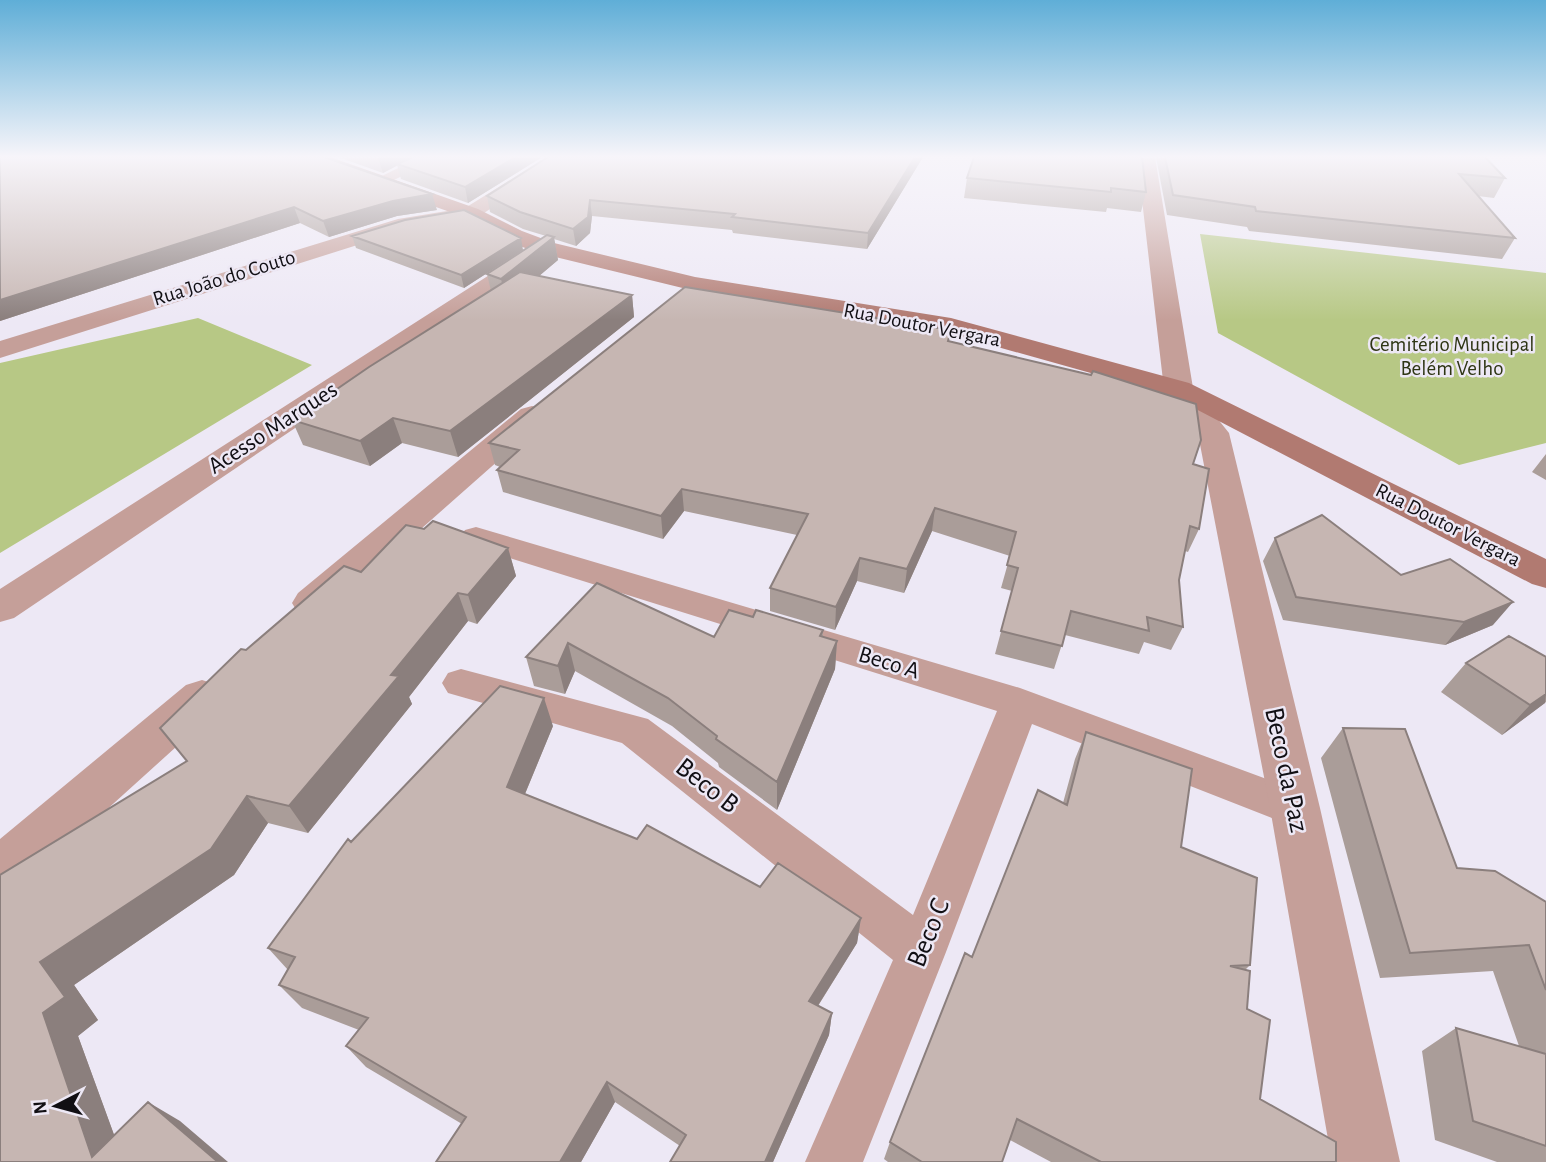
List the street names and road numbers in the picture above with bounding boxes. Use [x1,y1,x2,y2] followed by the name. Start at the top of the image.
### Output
[150,246,298,310] street label: Rua João do Couto
[842,299,1003,351] street label: Rua Doutor Vergara
[204,377,342,479] street label: Acesso Marques
[1372,479,1524,571] street label: Rua Doutor Vergara
[856,642,923,684] street label: Beco A
[1259,705,1313,835] street label: Beco da Paz
[670,753,744,819] street label: Beco B
[903,895,955,971] street label: Beco C

